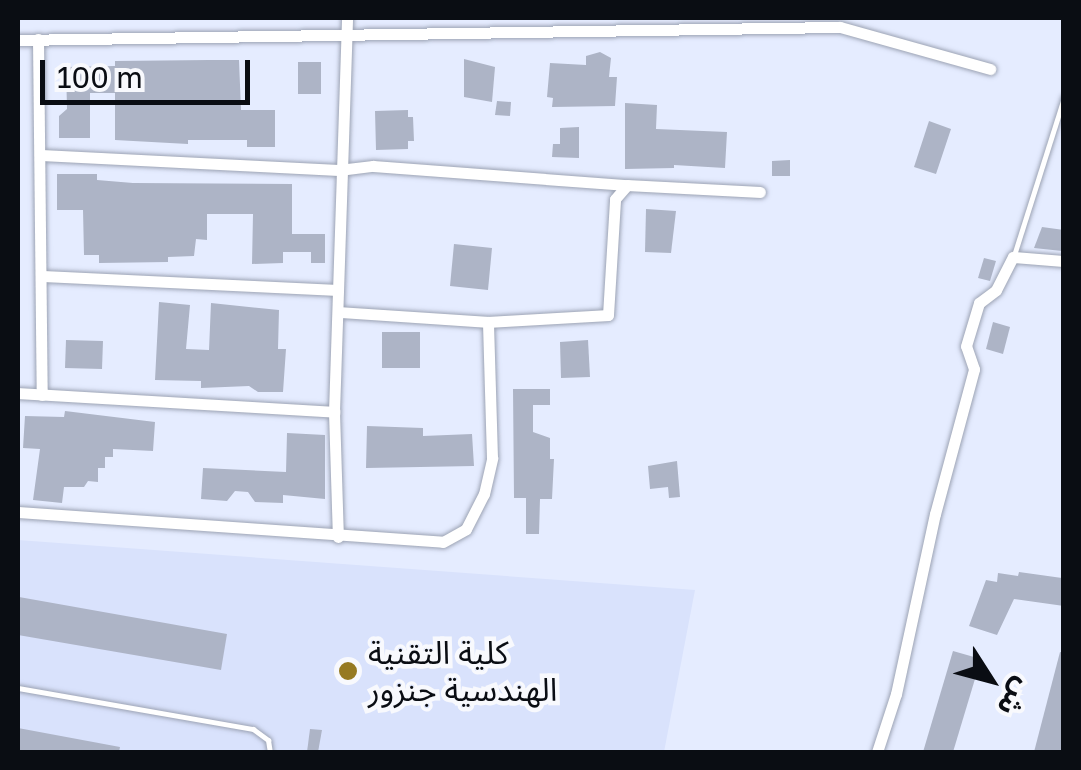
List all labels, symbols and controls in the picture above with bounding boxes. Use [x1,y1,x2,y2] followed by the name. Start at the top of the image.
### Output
[45,40,255,102] scale bar
[57,59,143,95] text: 100 m
[941,630,1041,730] north arrow
[368,634,557,709] place label: كلية التقنية الهندسية جنزور
[337,660,359,682] marker: كلية التقنية الهندسية جنزور
[991,673,1040,723] text: ش

